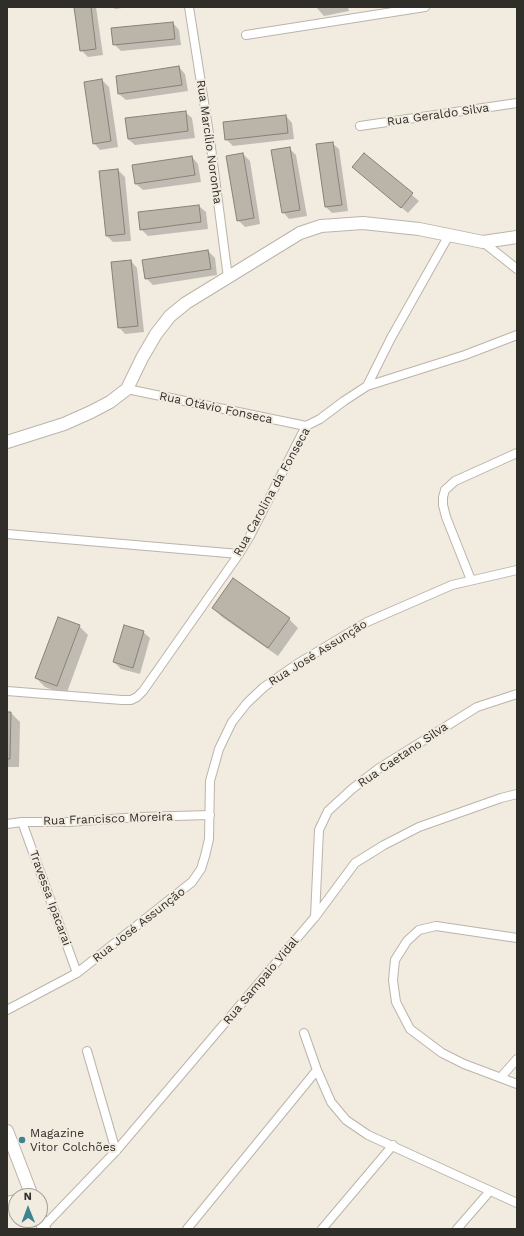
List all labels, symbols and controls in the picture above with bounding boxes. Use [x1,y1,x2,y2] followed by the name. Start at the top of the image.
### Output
[193,79,225,205] street label: Rua Marcílio Noronha
[386,101,490,129] street label: Rua Geraldo Silva
[158,389,274,427] street label: Rua Otávio Fonseca
[231,425,313,559] street label: Rua Carolina da Fonseca
[266,617,370,689] street label: Rua José Assunção
[355,720,451,790] street label: Rua Caetano Silva
[43,810,173,828] street label: Rua Francisco Moreira
[26,848,74,948] street label: Travessa Ipacarai
[90,884,188,966] street label: Rua José Assunção
[220,934,302,1028] street label: Rua Sampaio Vidal
[30,1126,116,1154] place label: Magazine Vitor Colchões
[17,1135,27,1145] marker: Magazine Vitor Colchões
[8,1188,48,1228] north arrow
[24,1190,32,1203] text: N

